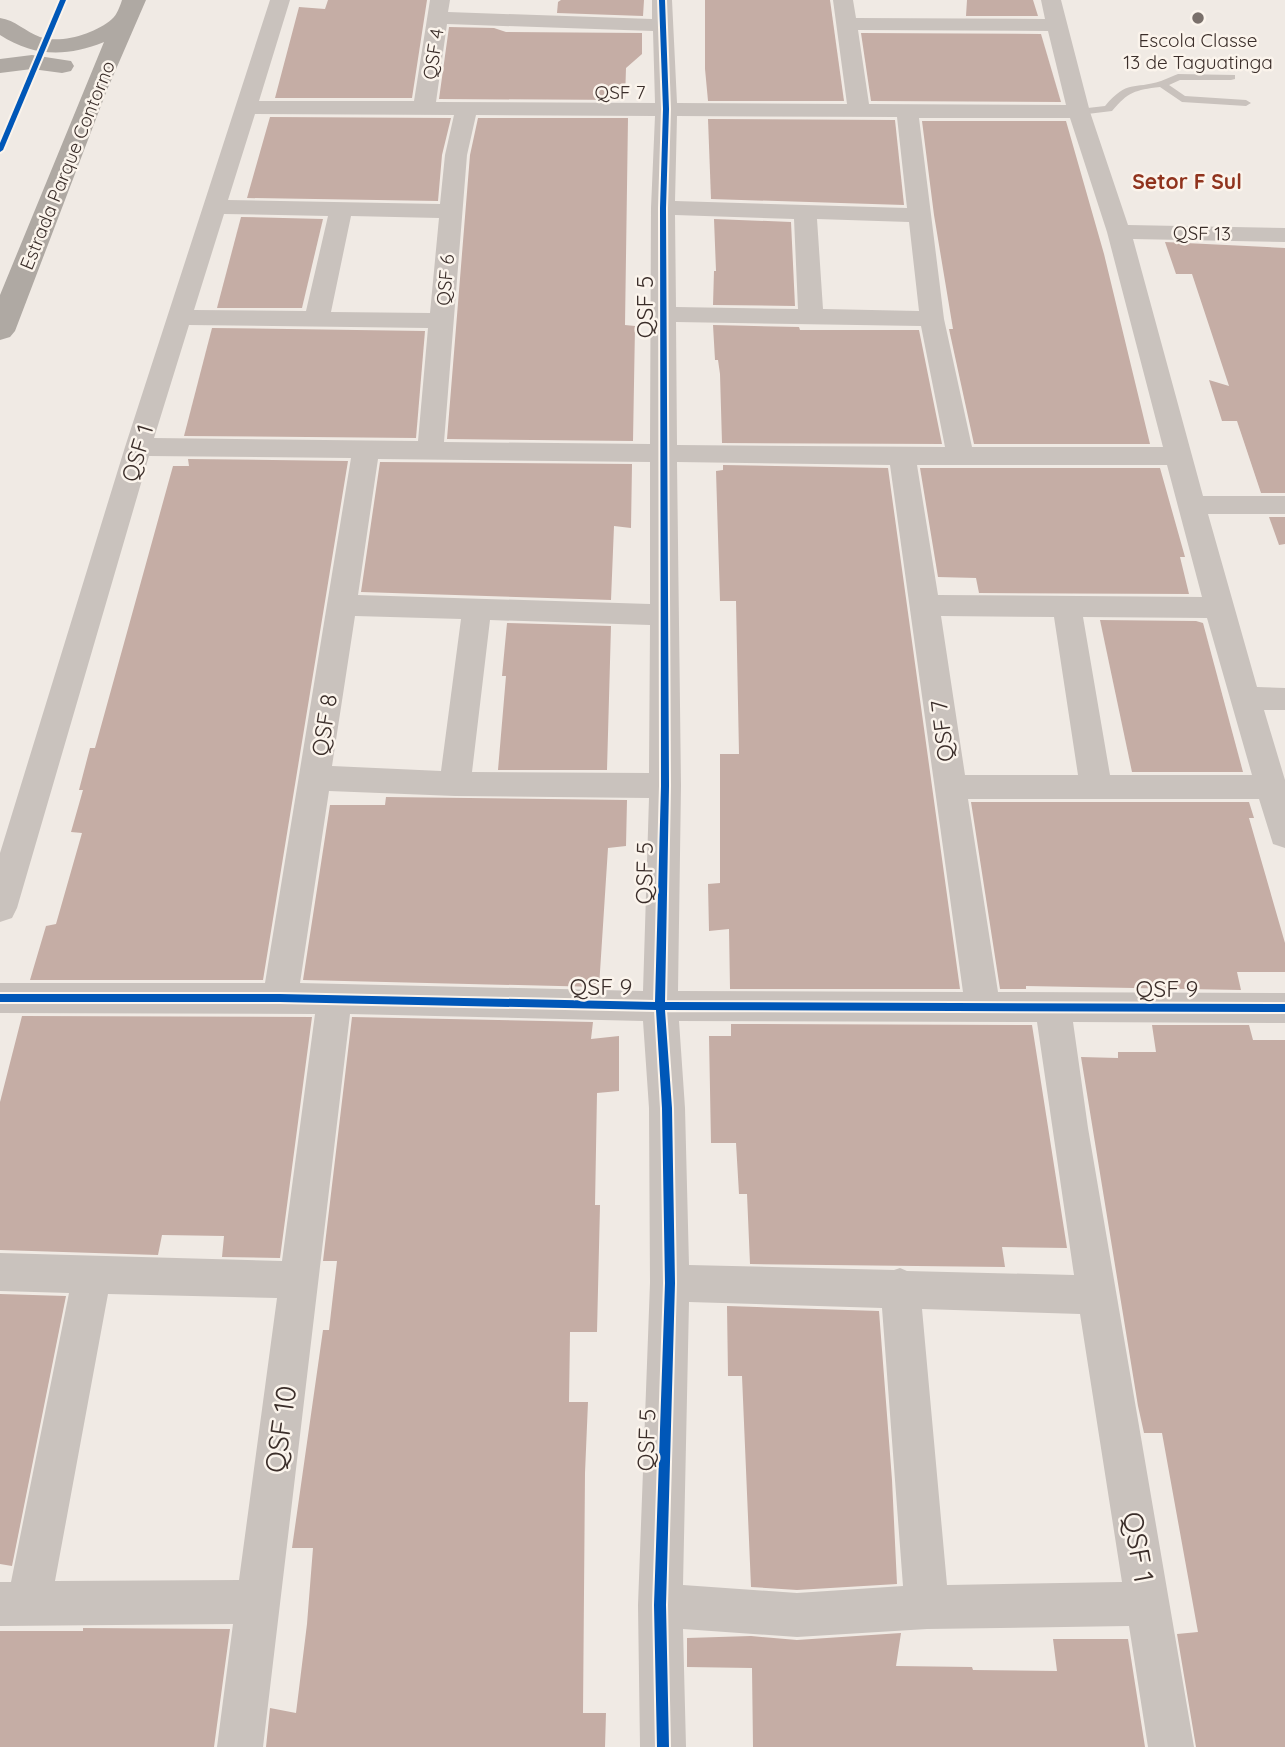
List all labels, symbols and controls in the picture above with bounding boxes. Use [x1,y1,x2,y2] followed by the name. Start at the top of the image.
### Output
[1190,10,1206,26] marker: Escola Classe 13 de Taguatinga
[417,27,449,81] street label: QSF 4
[1123,28,1273,74] place label: Escola Classe 13 de Taguatinga
[14,57,120,273] street label: Estrada Parque Contorno
[594,80,646,104] street label: QSF 7
[1132,168,1242,194] district label: Setor F Sul
[1173,220,1231,246] street label: QSF 13
[431,253,459,307] street label: QSF 6
[630,276,659,338] street label: QSF 5
[115,421,159,485] street label: QSF 1
[305,692,343,758] street label: QSF 8
[924,698,960,763] street label: QSF 7
[629,841,659,905] street label: QSF 5
[570,972,632,1001] street label: QSF 9
[1136,974,1198,1003] street label: QSF 9
[257,1383,303,1475] street label: QSF 10
[630,1408,662,1472] street label: QSF 5
[1116,1509,1162,1585] street label: QSF 1

